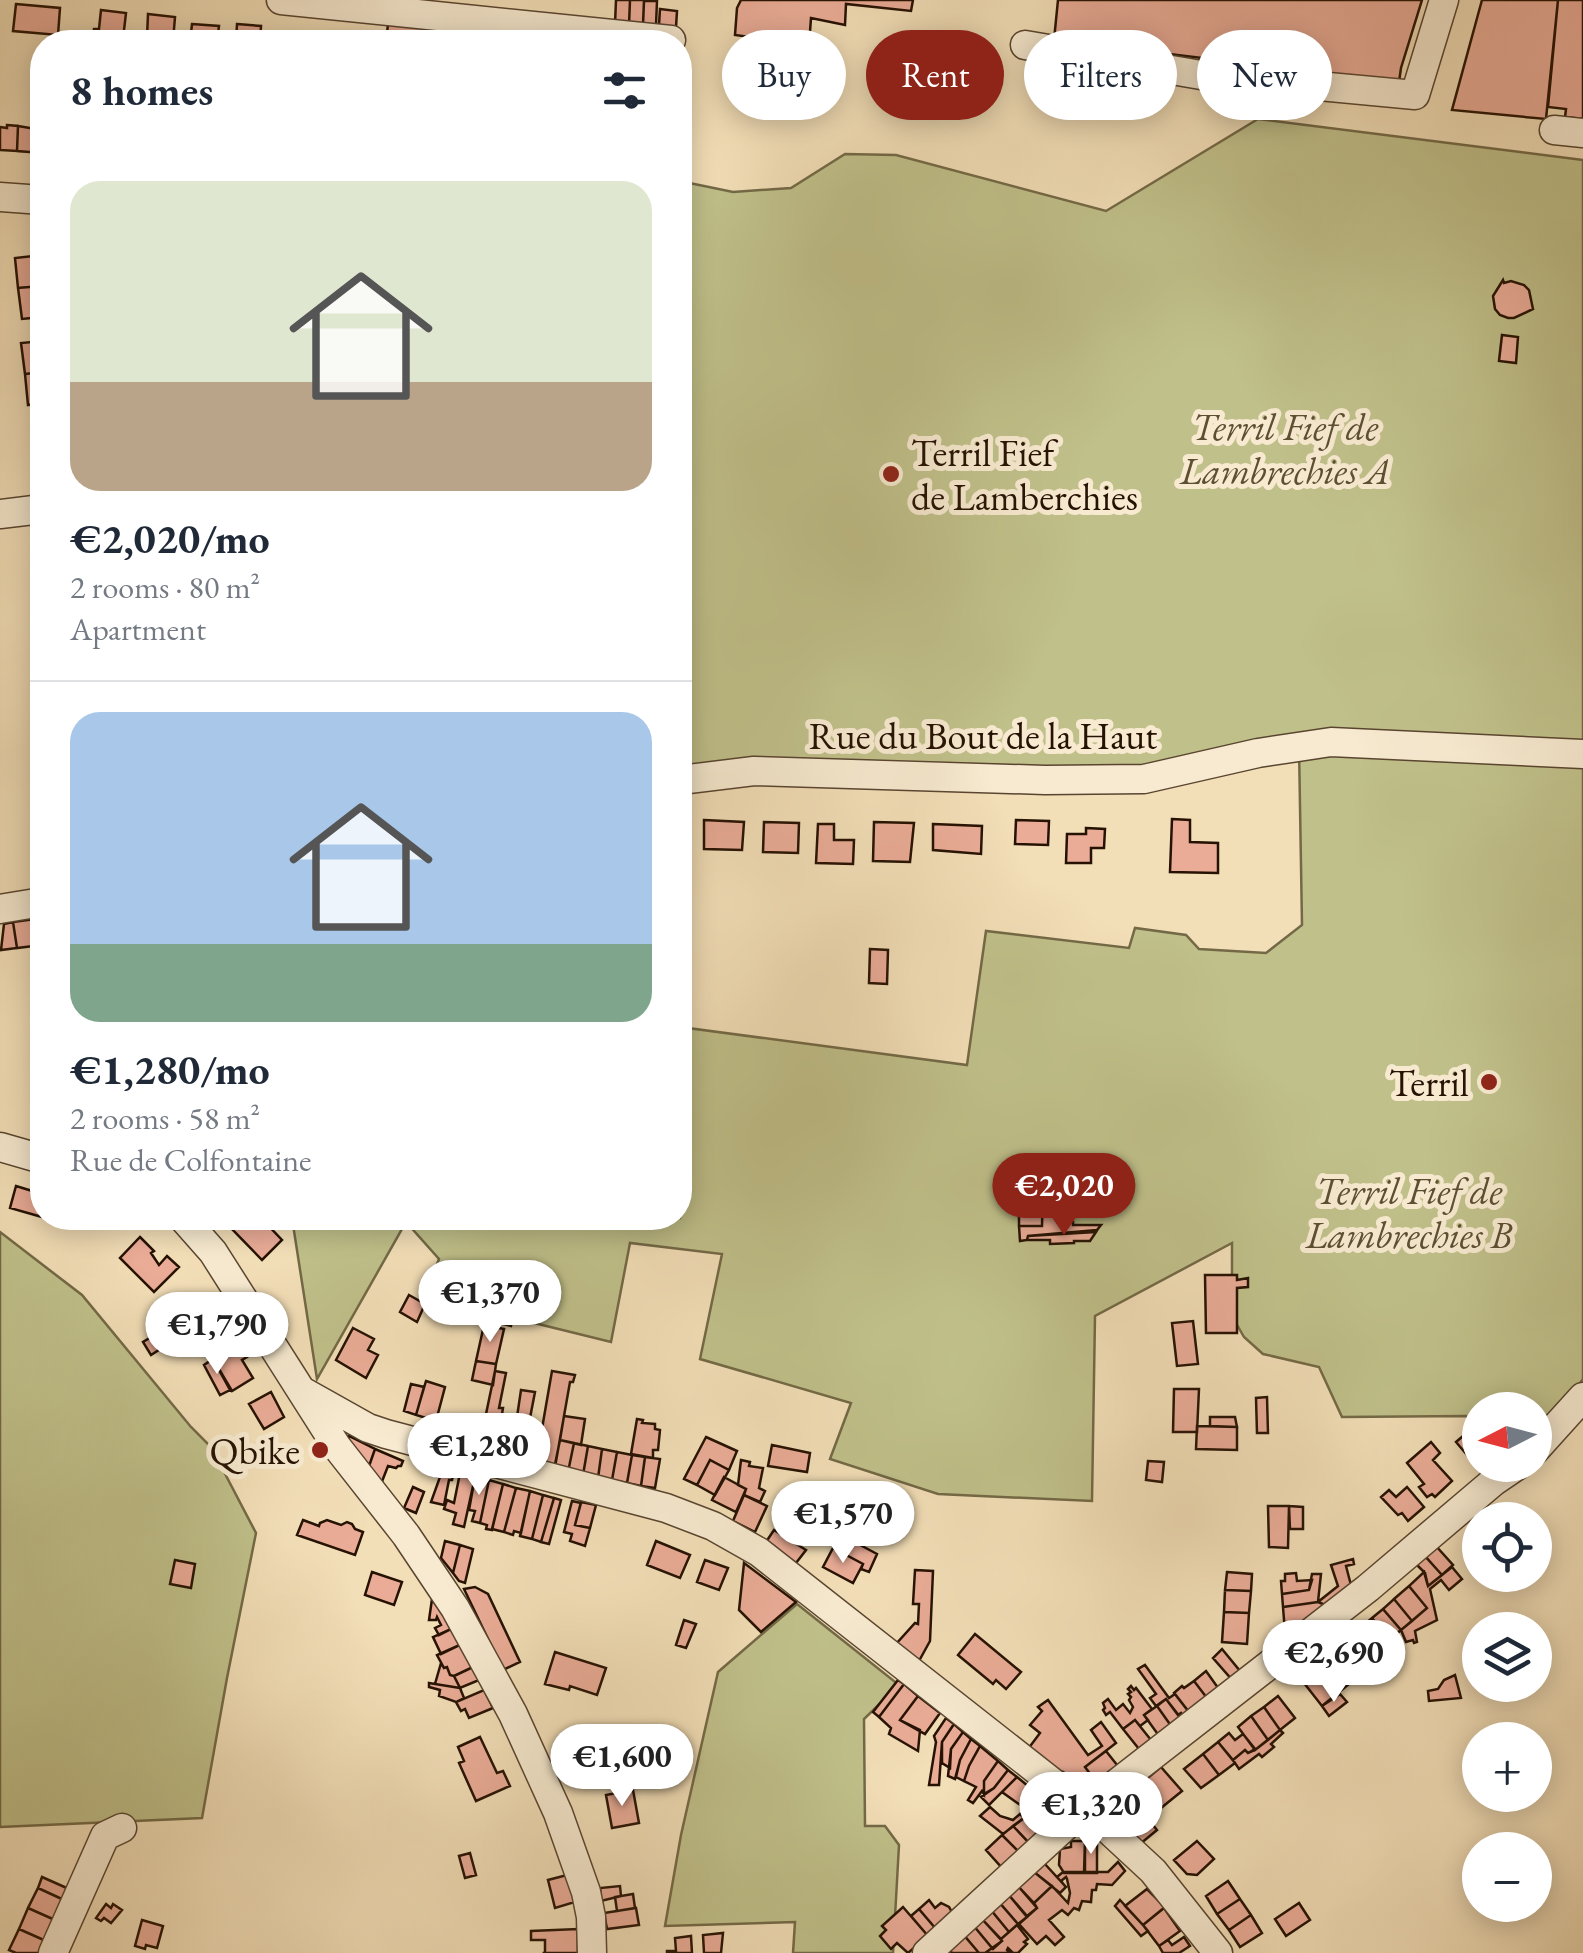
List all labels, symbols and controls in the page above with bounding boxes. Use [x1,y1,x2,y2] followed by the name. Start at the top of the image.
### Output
[722,30,846,120] chip: Buy
[866,30,1004,120] chip: Rent
[1024,30,1177,120] chip: Filters
[1197,30,1332,120] chip: New
[70,63,213,118] text: 8 homes
[597,63,652,118] icon: filters
[271,246,451,426] icon: home
[1179,402,1390,495] park label: Terril Fief de Lambrechies A
[911,428,1138,521] place label: Terril Fief de Lamberchies
[880,463,902,485] marker: Terril Fief de Lamberchies
[70,511,270,566] text: €2,020/mo
[70,566,260,608] text: 2 rooms · 80 m²
[70,608,206,650] text: Apartment
[809,711,1157,760] street label: Rue du Bout de la Haut
[271,777,451,957] icon: home
[70,1042,270,1097] text: €1,280/mo
[1389,1058,1469,1107] place label: Terril
[1478,1071,1500,1093] marker: Terril
[70,1097,260,1139] text: 2 rooms · 58 m²
[70,1139,312,1181] text: Rue de Colfontaine
[983,1153,1145,1238] pin: €2,020
[1014,1164,1114,1206] text: €2,020
[1305,1166,1513,1259] park label: Terril Fief de Lambrechies B
[409,1260,571,1345] pin: €1,370
[440,1271,540,1313] text: €1,370
[136,1292,298,1377] pin: €1,790
[167,1303,267,1345] text: €1,790
[1462,1392,1552,1482] north arrow
[1462,1392,1552,1922] map controls
[398,1413,560,1498] pin: €1,280
[429,1424,529,1466] text: €1,280
[209,1426,300,1475] place label: Qbike
[309,1439,331,1461] marker: Qbike
[762,1481,924,1566] pin: €1,570
[793,1492,893,1534] text: €1,570
[1462,1502,1552,1592] button: locate
[1462,1612,1552,1702] button: layers
[1253,1620,1415,1705] pin: €2,690
[1284,1631,1384,1673] text: €2,690
[1462,1722,1552,1812] button: +
[541,1724,703,1809] pin: €1,600
[572,1735,672,1777] text: €1,600
[1010,1772,1172,1857] pin: €1,320
[1041,1783,1141,1825] text: €1,320
[1462,1832,1552,1922] button: −

